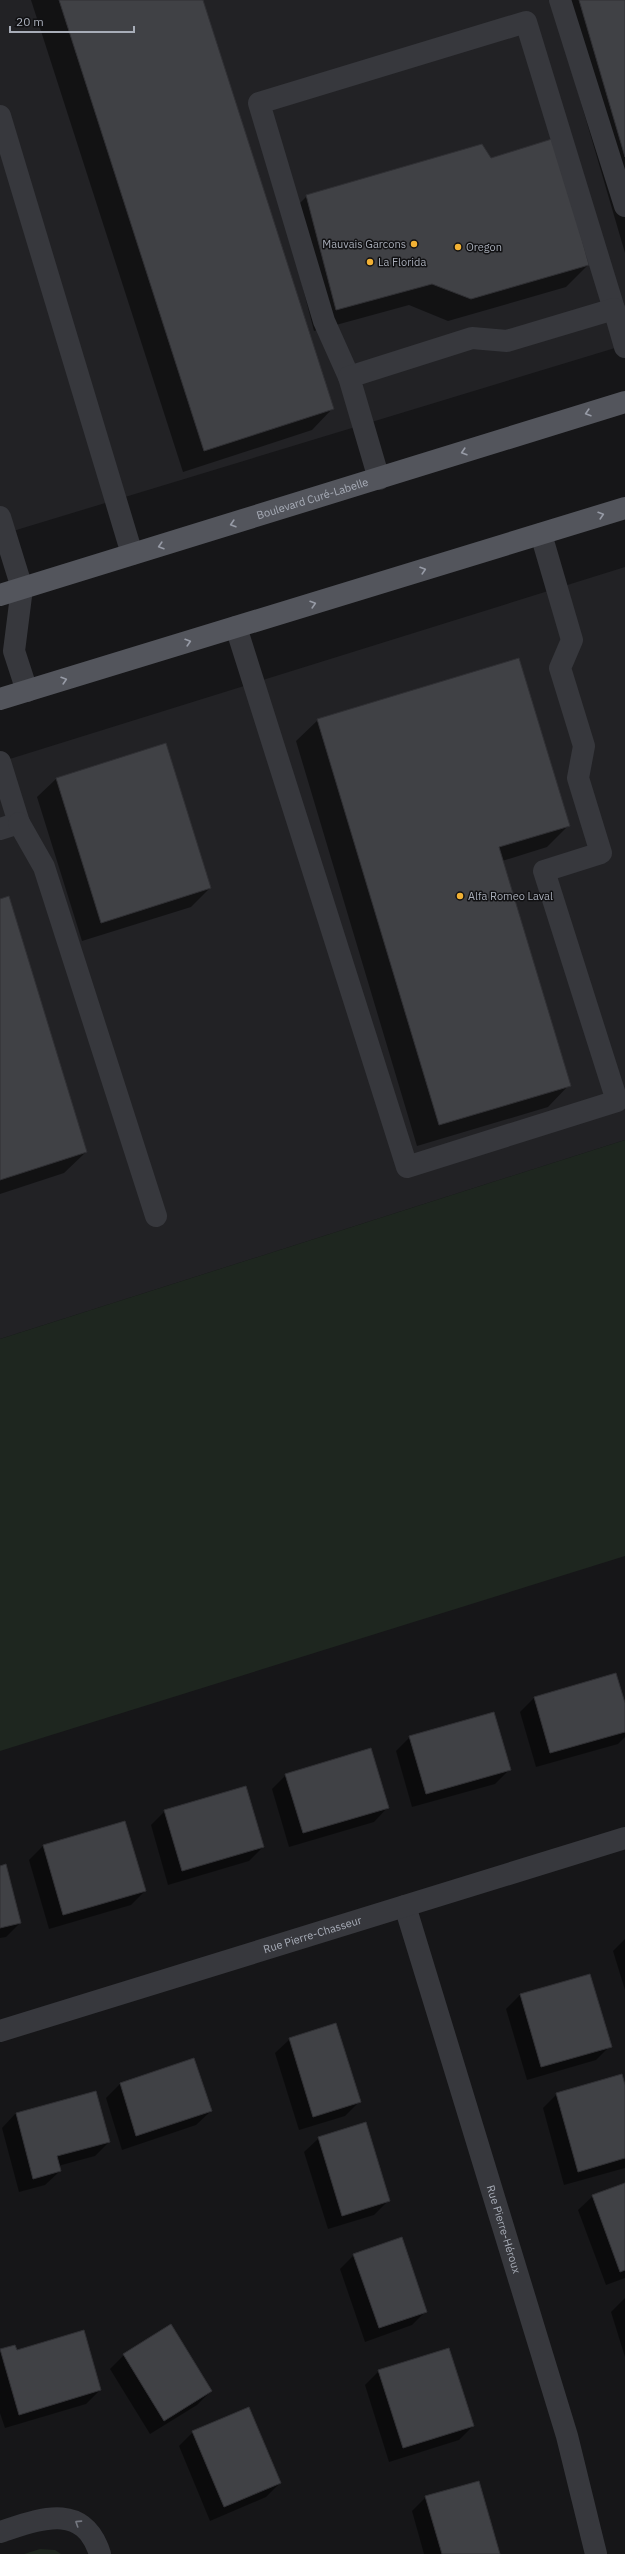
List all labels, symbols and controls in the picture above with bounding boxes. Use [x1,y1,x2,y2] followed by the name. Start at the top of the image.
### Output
[10,8,134,34] scale bar
[16,14,44,29] text: 20 m
[322,237,406,251] place label: Mauvais Garcons
[409,239,419,249] marker: Mauvais Garcons
[466,240,502,254] place label: Oregon
[453,242,463,252] marker: Oregon
[378,255,426,269] place label: La Florida
[365,257,375,267] marker: La Florida
[584,408,591,417] one-way arrow
[460,447,467,456] one-way arrow
[255,475,370,522] street label: Boulevard Curé-Labelle
[597,511,604,520] one-way arrow
[229,519,236,528] one-way arrow
[157,541,164,550] one-way arrow
[419,566,426,575] one-way arrow
[309,600,316,609] one-way arrow
[185,638,192,647] one-way arrow
[60,676,67,685] one-way arrow
[468,889,553,903] place label: Alfa Romeo Laval
[455,891,465,901] marker: Alfa Romeo Laval
[262,1913,363,1956] street label: Rue Pierre-Chasseur
[484,2183,524,2276] street label: Rue Pierre-Héroux
[75,2520,82,2528] one-way arrow

